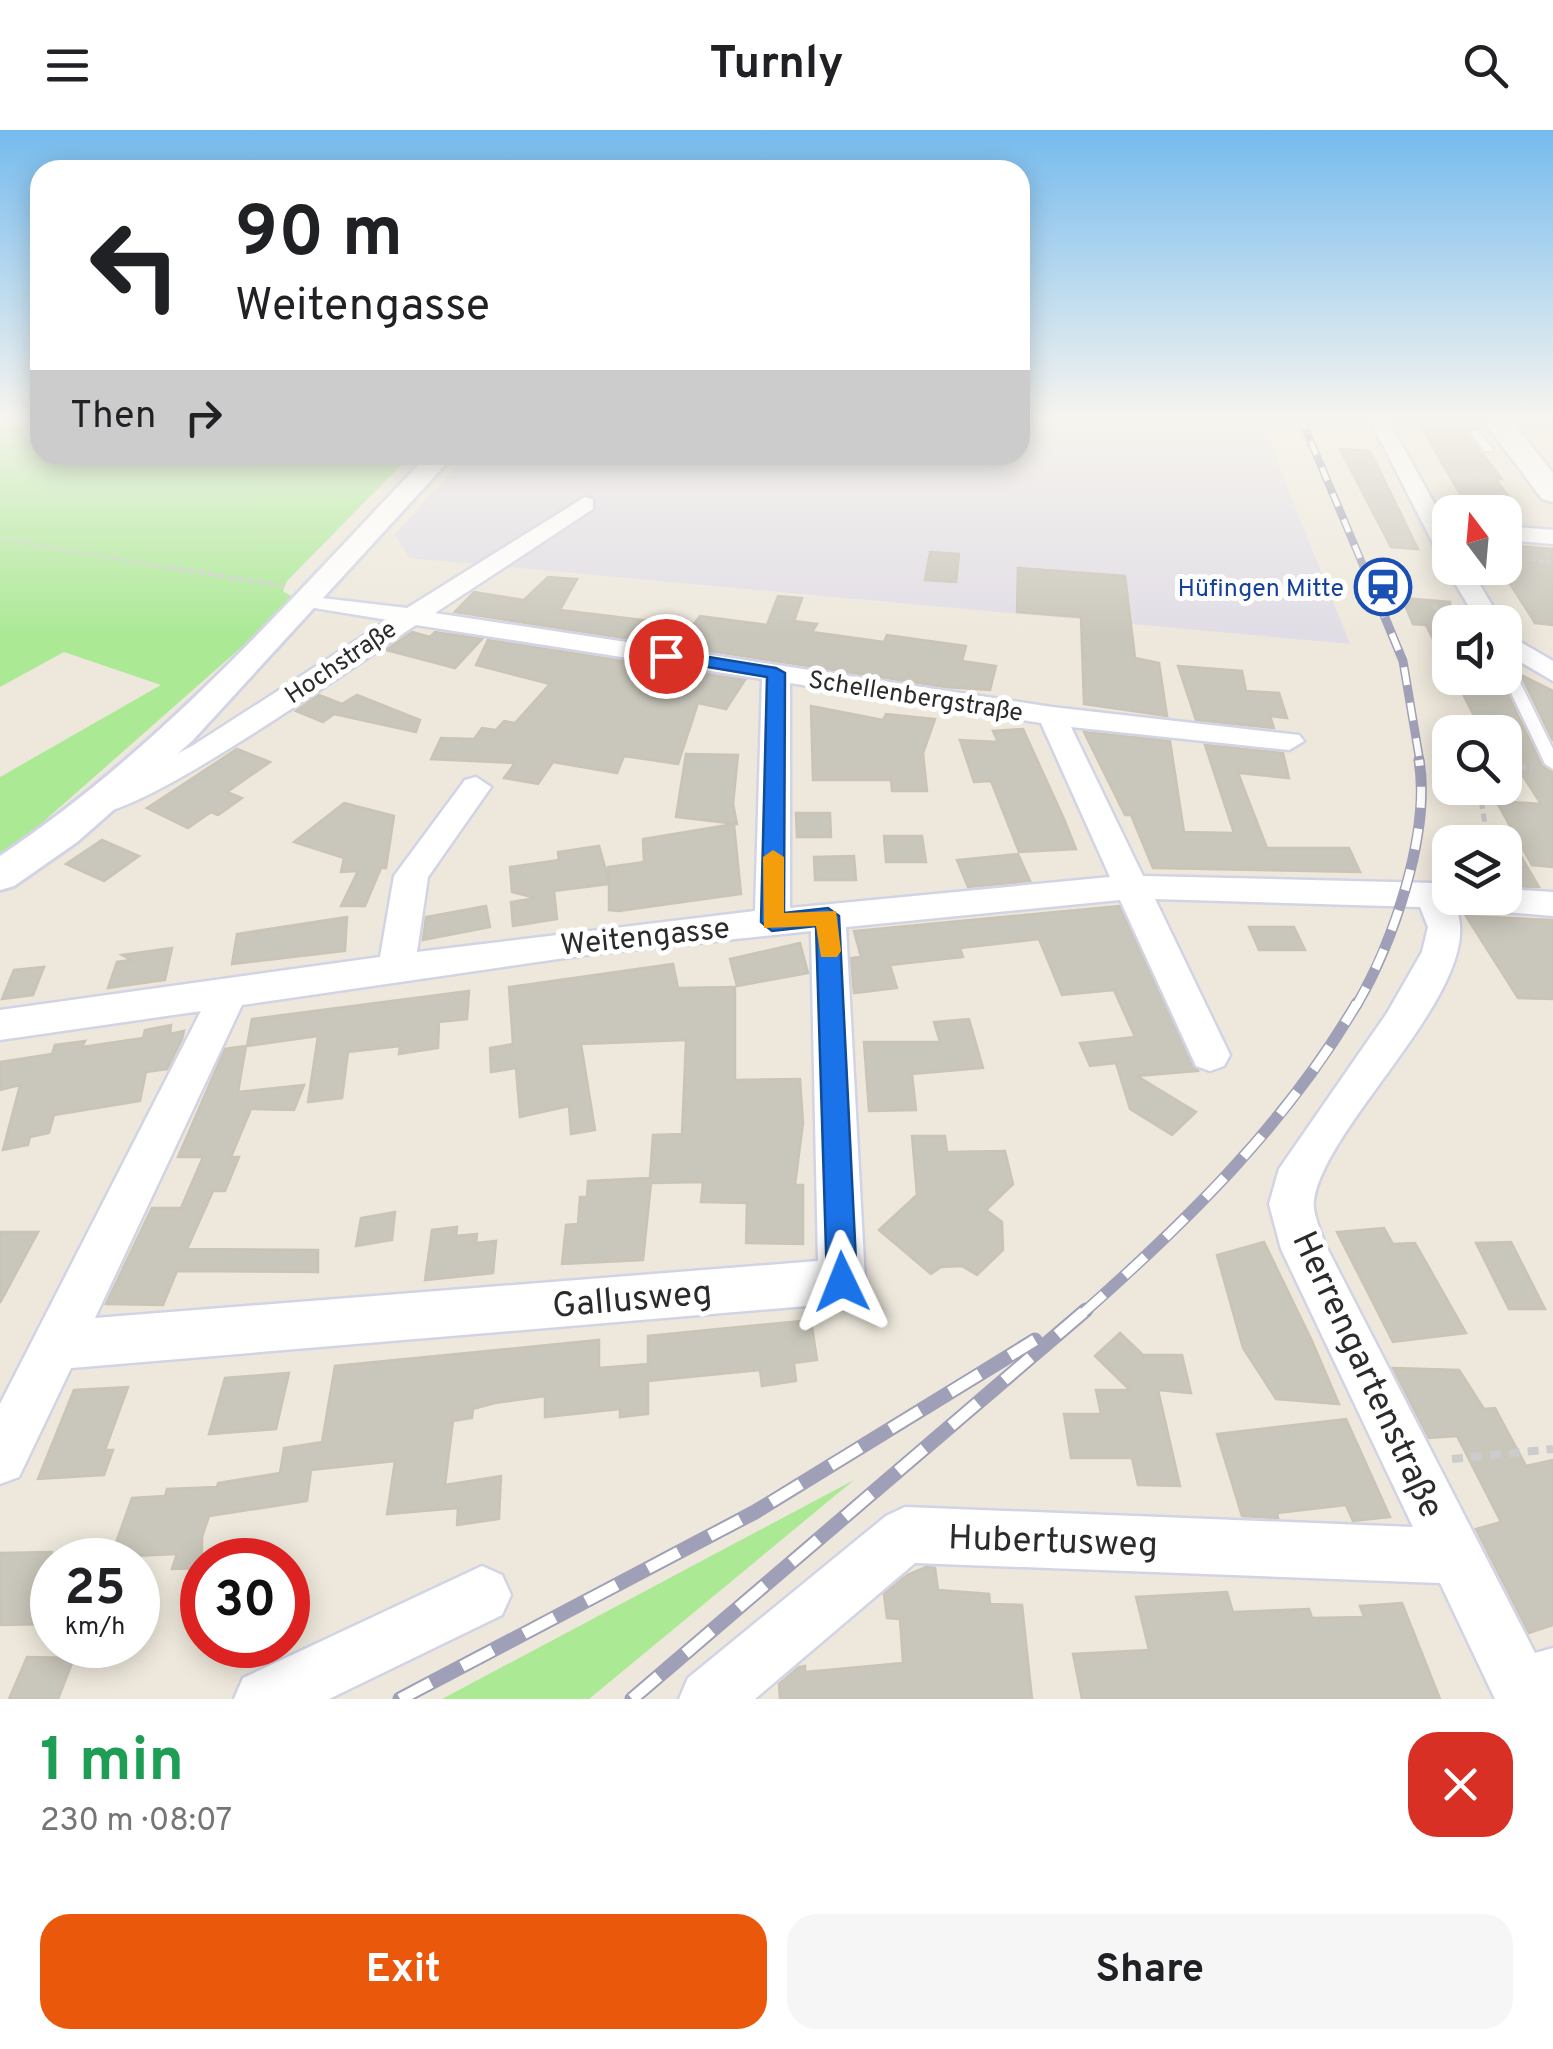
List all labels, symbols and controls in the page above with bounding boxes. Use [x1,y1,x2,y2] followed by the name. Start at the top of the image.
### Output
[709,37,844,94] text: Turnly
[40,38,95,93] icon: menu
[1458,38,1513,93] icon: search
[235,192,403,281] text: 90 m
[70,200,200,330] icon: left
[235,279,490,336] text: Weitengasse
[176,390,231,445] icon: right
[70,393,156,442] text: Then
[1432,495,1522,585] north arrow
[1432,495,1522,915] map controls
[1353,557,1413,617] station icon: Hüfingen Mitte
[1178,574,1344,606] place label: Hüfingen Mitte
[1432,605,1522,695] button: sound
[280,614,404,713] street label: Hochstraße
[624,614,709,699] pin
[639,629,694,684] icon: arrive
[806,665,1025,731] street label: Schellenbergstraße
[1432,715,1522,805] button: search
[1432,825,1522,915] button: layers
[559,911,732,966] street label: Weitengasse
[1281,1225,1452,1526] street label: Herrengartenstraße
[790,1230,894,1334] position arrow
[550,1272,714,1330] street label: Gallusweg
[947,1517,1158,1569] street label: Hubertusweg
[180,1538,310,1668] speed limit sign: 30
[64,1559,126,1622] text: 25
[65,1612,125,1644] text: km/h
[40,1726,184,1802] text: 1 min
[1408,1732,1513,1837] button: close
[40,1802,232,1842] text: 230 m · 08:07
[40,1914,767,2029] button: Exit
[787,1914,1513,2029] button: Share

